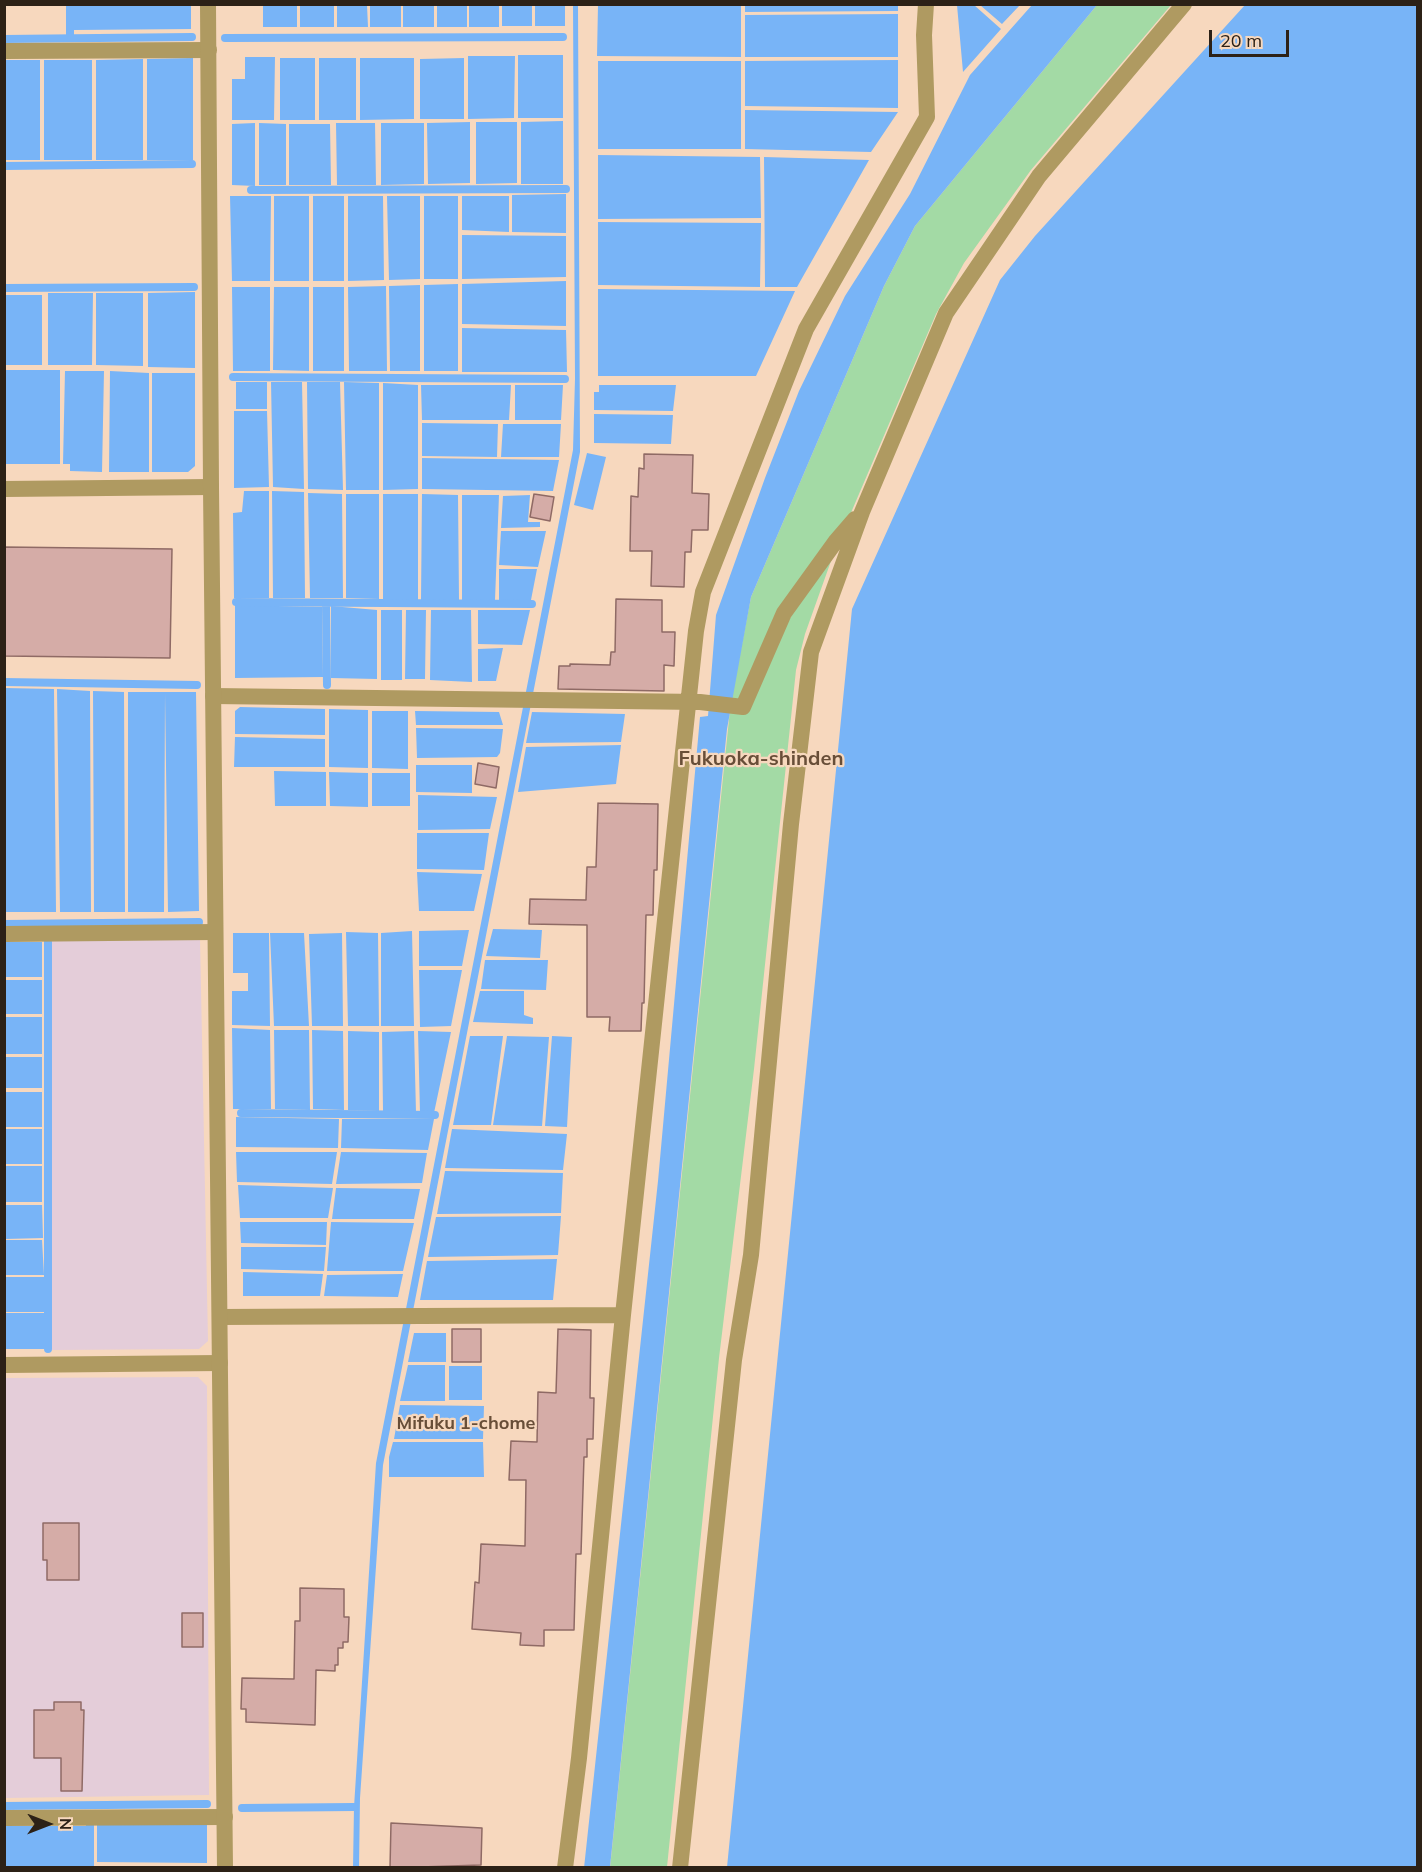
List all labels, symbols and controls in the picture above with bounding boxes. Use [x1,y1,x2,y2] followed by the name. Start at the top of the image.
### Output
[1212,18,1292,56] scale bar
[1220,29,1262,52] text: 20 m
[679,747,843,771] district label: Fukuoka-shinden
[397,1413,535,1435] district label: Mifuku 1-chome
[18,1794,78,1854] north arrow
[56,1818,76,1830] text: N

